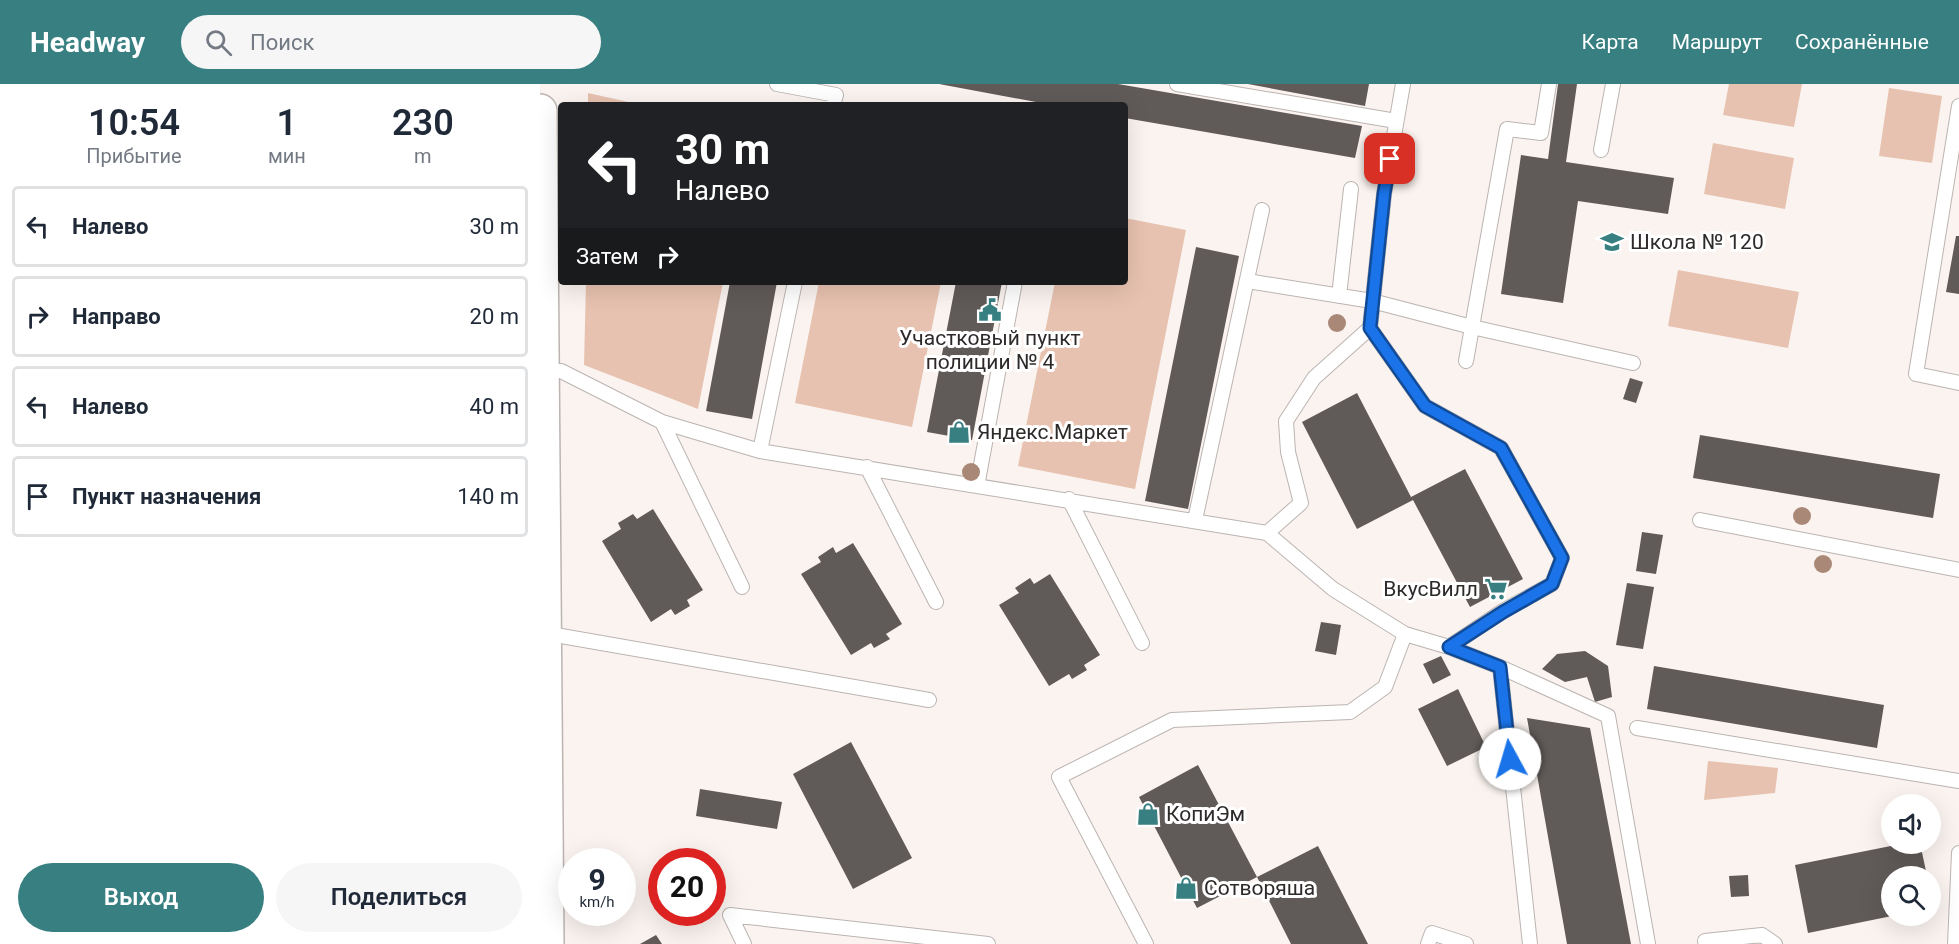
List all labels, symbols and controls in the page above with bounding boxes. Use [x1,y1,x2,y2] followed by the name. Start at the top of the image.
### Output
[181,15,601,69] search box
[30,26,145,59] text: Headway
[202,26,235,59] icon: search
[250,30,314,55] text: Поиск
[1582,30,1639,54] text: Карта
[1672,30,1762,54] text: Маршрут
[1795,30,1929,54] text: Сохранённые
[88,102,180,144] text: 10:54
[277,102,297,144] text: 1
[392,102,454,144] text: 230
[675,125,770,174] text: 30 m
[576,126,654,204] icon: left
[1364,133,1415,184] pin
[1373,142,1406,175] icon: arrive
[86,144,182,168] text: Прибытие
[268,144,306,168] text: мин
[414,144,432,168] text: m
[675,175,770,207] text: Налево
[21,210,54,243] icon: left
[72,214,149,239] text: Налево
[470,214,519,239] text: 30 m
[1599,229,1625,255] school or university icon: Школа № 120
[1630,230,1764,254] place label: Школа № 120
[651,240,684,273] icon: right
[576,244,639,269] text: Затем
[977,297,1003,323] public building icon: Участковый пункт полиции № 4
[21,300,54,333] icon: right
[72,304,161,329] text: Направо
[470,304,519,329] text: 20 m
[899,326,1081,374] place label: Участковый пункт полиции № 4
[21,390,54,423] icon: left
[72,394,149,419] text: Налево
[470,394,519,419] text: 40 m
[946,419,972,445] shop icon: Яндекс.Маркет
[977,420,1128,444] place label: Яндекс.Маркет
[21,480,54,513] icon: arrive
[72,484,261,509] text: Пункт назначения
[457,484,519,509] text: 140 m
[1483,576,1509,602] supermarket icon: ВкусВилл
[1383,577,1478,601] place label: ВкусВилл
[1478,727,1542,791] position arrow
[1881,794,1941,926] map controls
[1881,794,1941,854] button: sound
[1135,801,1161,827] shop icon: КопиЭм
[1166,802,1245,826] place label: КопиЭм
[648,848,726,926] speed limit sign: 20
[588,862,606,897] text: 9
[18,863,264,932] button: Выход
[276,863,522,932] button: Поделиться
[1881,866,1941,926] button: search
[1173,875,1199,901] shop icon: Сотворяша
[1204,876,1315,900] place label: Сотворяша
[579,893,615,911] text: km/h

